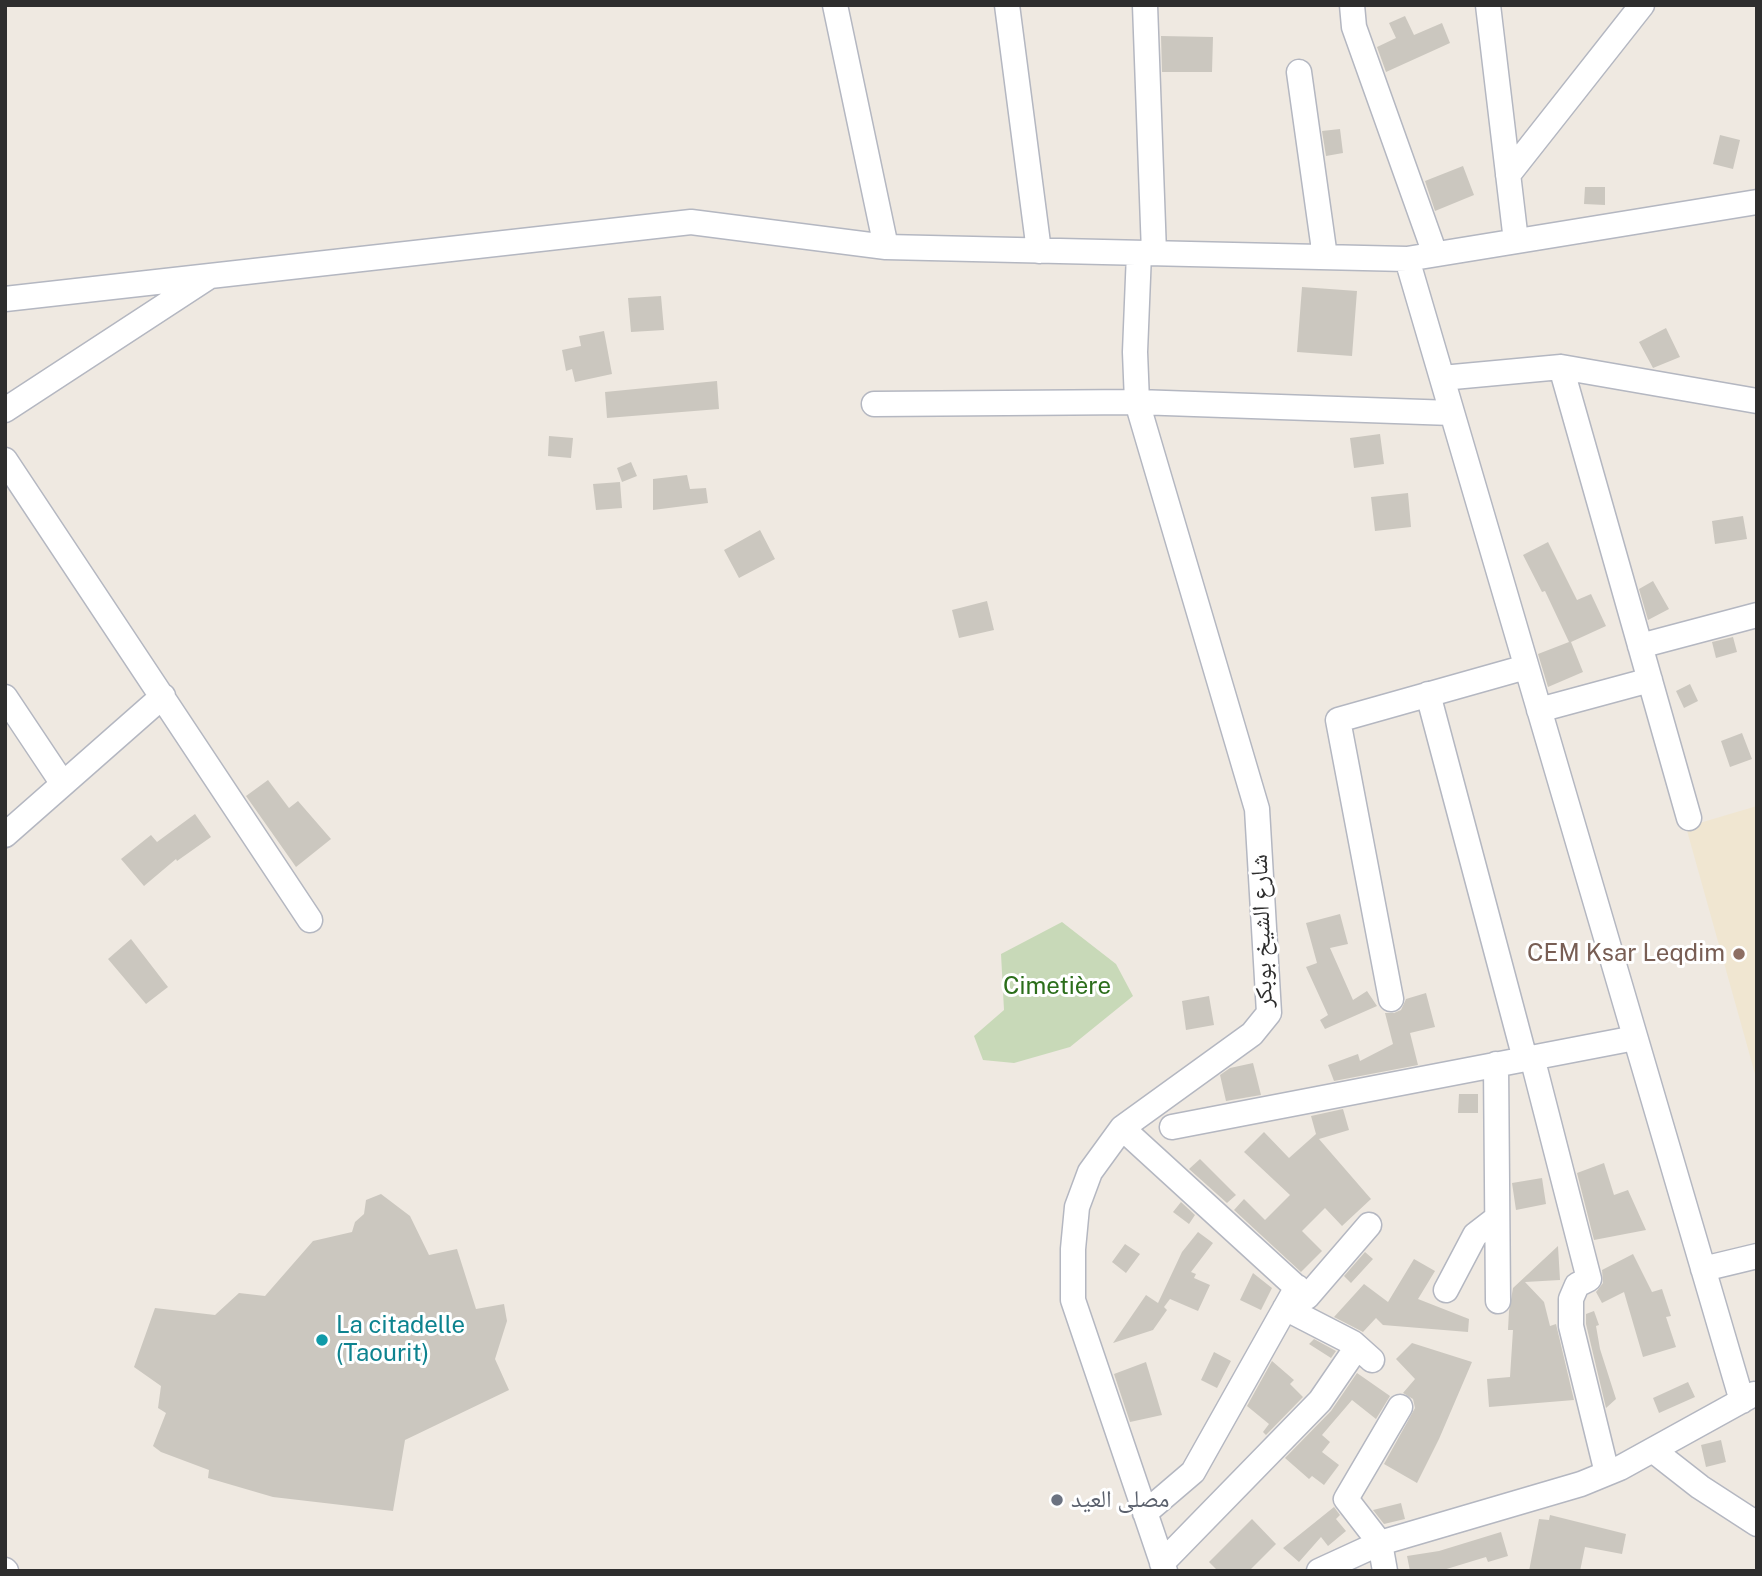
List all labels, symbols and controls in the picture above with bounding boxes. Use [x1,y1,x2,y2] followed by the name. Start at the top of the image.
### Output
[1245,854,1279,1008] street label: شارع الشيخ بوبكر
[1527,940,1725,968] place label: CEM Ksar Leqdim
[1731,946,1747,962] marker: CEM Ksar Leqdim
[1003,973,1111,1001] park label: Cimetière
[336,1312,465,1368] place label: La citadelle (Taourit)
[314,1332,330,1348] marker: La citadelle (Taourit)
[1071,1486,1170,1514] place label: مصلى العيد
[1049,1492,1065,1508] marker: مصلى العيد

